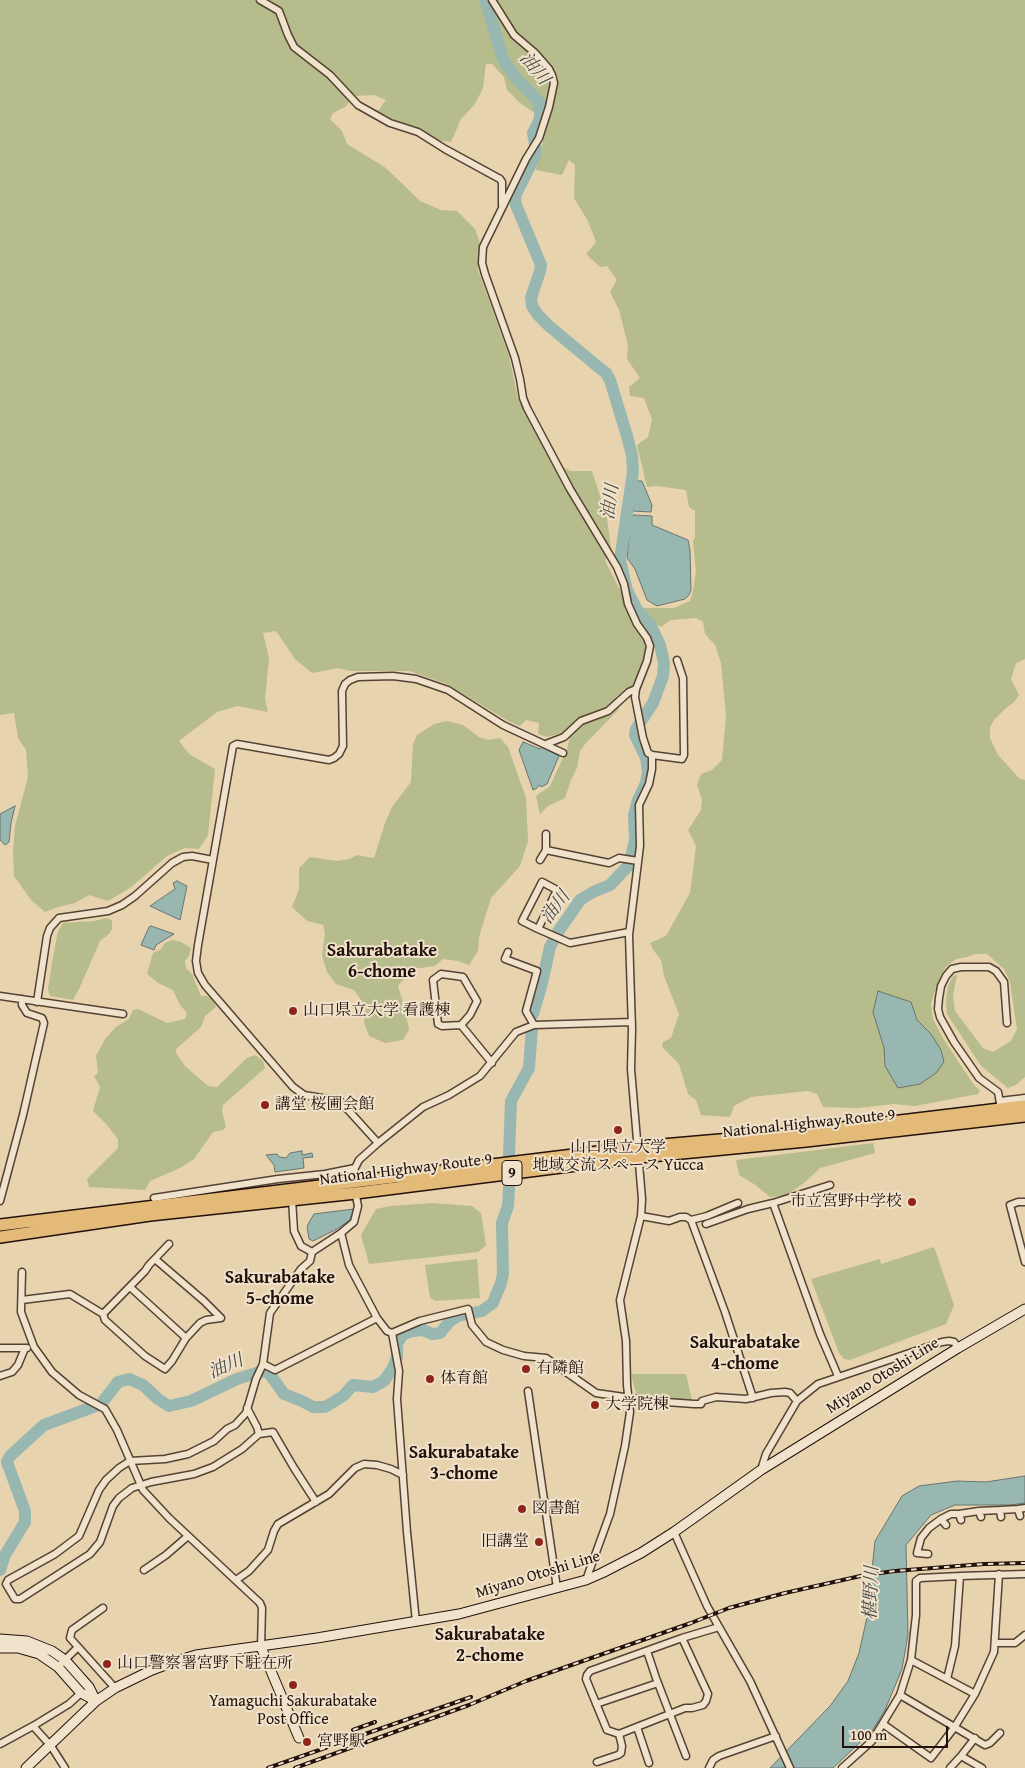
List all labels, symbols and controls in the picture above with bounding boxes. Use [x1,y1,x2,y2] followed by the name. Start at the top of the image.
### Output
[514,48,554,90] water label: 油川
[598,483,624,521] water label: 油川
[537,887,575,929] water label: 油川
[327,940,437,982] district label: Sakurabatake 6-chome
[303,1001,451,1021] place label: 山口県立大学 看護棟
[287,1005,299,1017] marker: 山口県立大学 看護棟
[275,1095,375,1115] place label: 講堂 桜圃会館
[259,1099,271,1111] marker: 講堂 桜圃会館
[722,1105,896,1143] street label: National Highway Route 9
[612,1124,624,1136] marker: 山口県立大学 地域交流スペース Yucca
[532,1138,704,1176] place label: 山口県立大学 地域交流スペース Yucca
[319,1150,493,1190] street label: National Highway Route 9
[502,1160,522,1186] road number: 9
[790,1192,902,1212] place label: 市立宮野中学校
[906,1196,918,1208] marker: 市立宮野中学校
[225,1267,335,1310] district label: Sakurabatake 5-chome
[690,1332,800,1375] district label: Sakurabatake 4-chome
[823,1334,943,1418] street label: Miyano Otoshi Line
[205,1350,247,1384] water label: 油川
[536,1359,584,1379] place label: 有隣館
[520,1363,532,1375] marker: 有隣館
[440,1369,488,1389] place label: 体育館
[424,1373,436,1385] marker: 体育館
[605,1395,669,1415] place label: 大学院棟
[589,1399,601,1411] marker: 大学院棟
[409,1442,519,1485] district label: Sakurabatake 3-chome
[532,1499,580,1519] place label: 図書館
[516,1503,528,1515] marker: 図書館
[481,1532,529,1552] place label: 旧講堂
[533,1536,545,1548] marker: 旧講堂
[473,1547,603,1603] street label: Miyano Otoshi Line
[860,1566,884,1620] water label: 椹野川
[435,1624,545,1666] district label: Sakurabatake 2-chome
[117,1654,293,1674] place label: 山口警察署宮野下駐在所
[101,1658,113,1670] marker: 山口警察署宮野下駐在所
[287,1679,299,1691] marker: Yamaguchi Sakurabatake Post Office
[209,1692,377,1730] place label: Yamaguchi Sakurabatake Post Office
[845,1716,951,1748] scale bar
[850,1724,887,1745] text: 100 m
[317,1732,365,1752] place label: 宮野駅
[301,1736,313,1748] marker: 宮野駅

